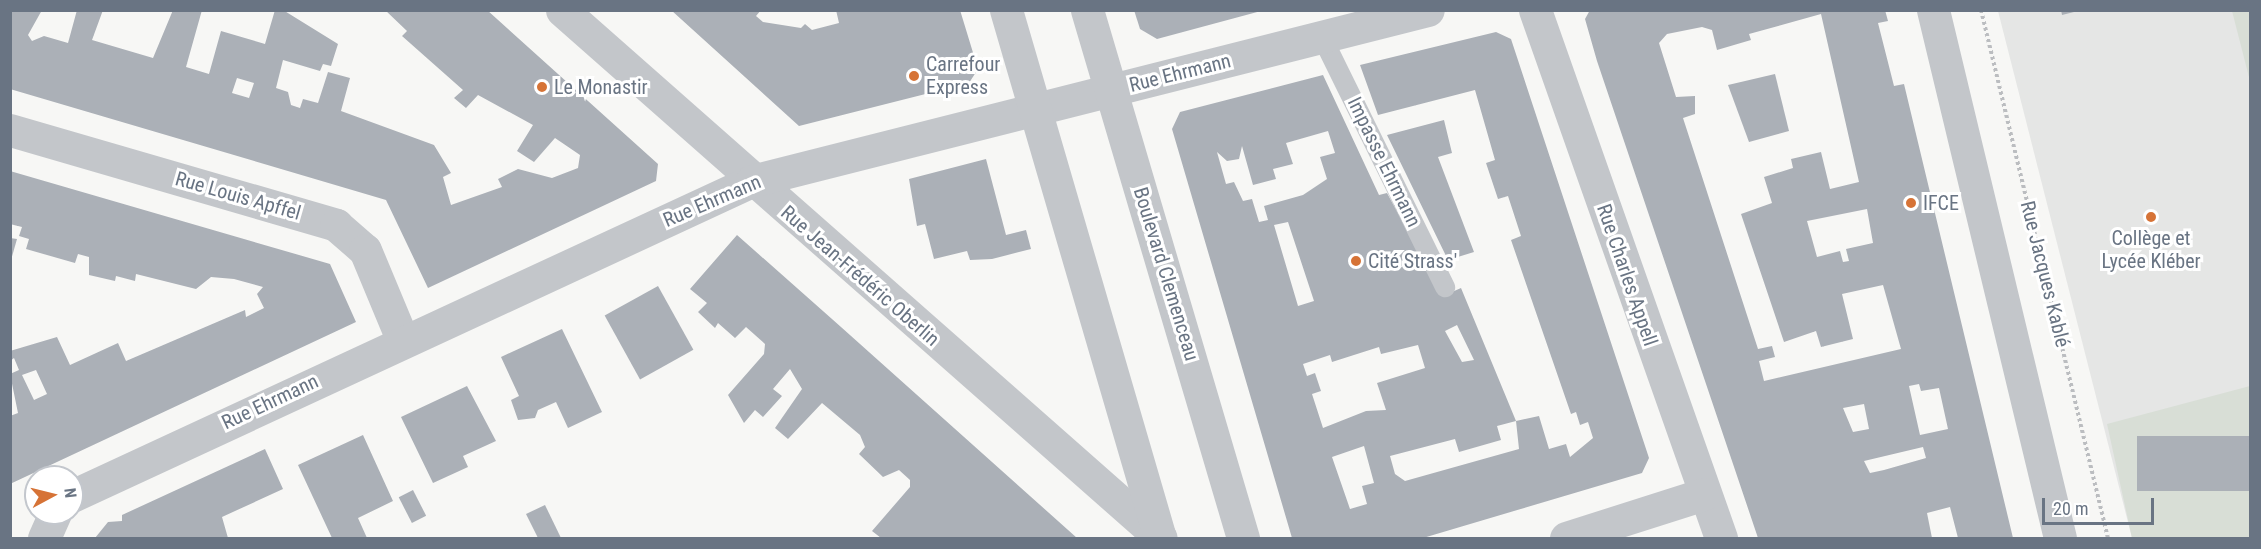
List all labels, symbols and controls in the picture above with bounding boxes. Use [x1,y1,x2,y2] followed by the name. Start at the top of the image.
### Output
[1127,49,1233,97] street label: Rue Ehrmann
[926,52,1000,99] place label: Carrefour Express
[907,69,921,83] marker: Carrefour Express
[554,75,648,99] place label: Le Monastir
[535,80,549,94] marker: Le Monastir
[1342,93,1426,231] street label: Impasse Ehrmann
[172,167,304,225] street label: Rue Louis Apffel
[659,170,765,232] street label: Rue Ehrmann
[1128,184,1204,364] street label: Boulevard Clemenceau
[1923,191,1959,215] place label: IFCE
[1904,196,1918,210] marker: IFCE
[2015,198,2075,350] street label: Rue Jacques Kablé
[776,201,944,351] street label: Rue Jean-Frédéric Oberlin
[1591,201,1663,349] street label: Rue Charles Appell
[2144,210,2158,224] marker: Collège et Lycée Kléber
[2101,226,2201,273] place label: Collège et Lycée Kléber
[1368,249,1457,273] place label: Cité Strass'
[1349,254,1363,268] marker: Cité Strass'
[218,369,322,435] street label: Rue Ehrmann
[24,465,84,525] north arrow
[2045,486,2158,524] scale bar
[60,487,80,499] text: N
[2053,498,2088,519] text: 20 m

